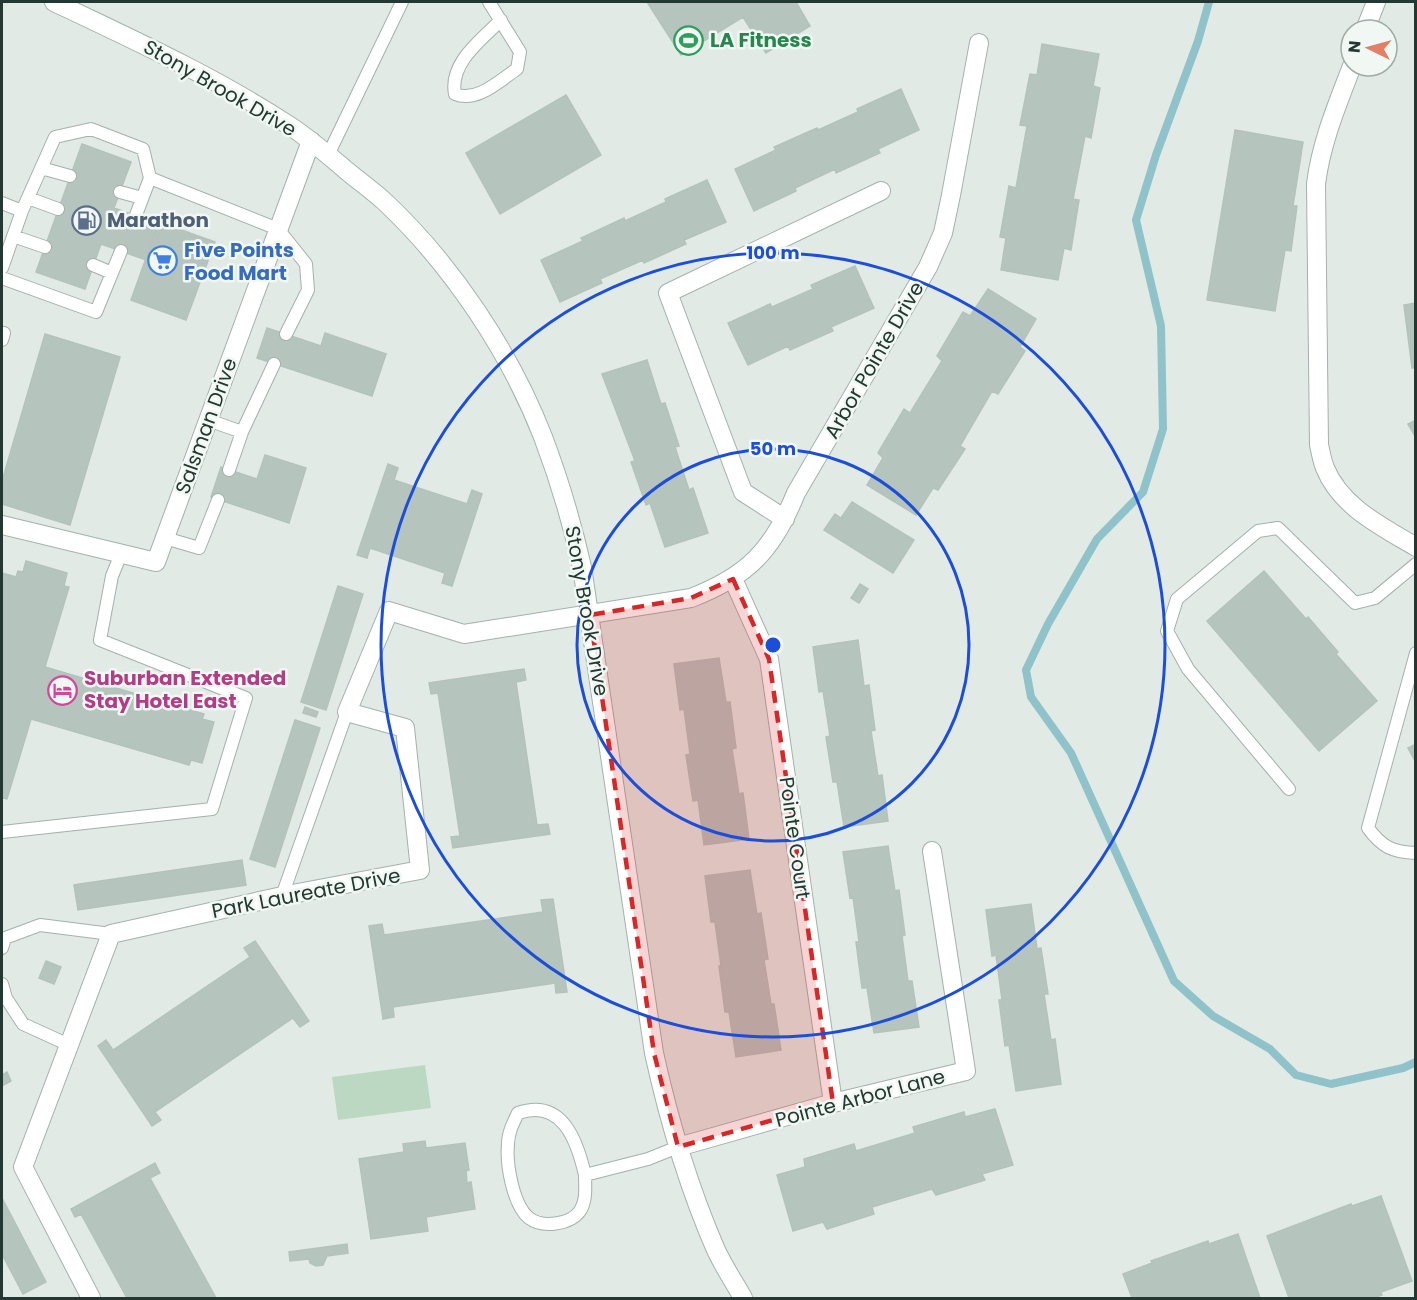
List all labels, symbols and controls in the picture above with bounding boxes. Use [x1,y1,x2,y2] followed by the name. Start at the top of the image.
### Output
[1339,18,1399,78] north arrow
[673,24,705,56] sports icon: LA Fitness
[710,26,812,54] place label: LA Fitness
[138,33,302,143] street label: Stony Brook Drive
[1343,40,1367,54] text: N
[70,204,102,236] fuel station icon: Marathon
[107,206,209,234] place label: Marathon
[184,236,294,287] place label: Five Points Food Mart
[746,240,800,265] text: 100 m
[147,245,179,277] supermarket icon: Five Points Food Mart
[818,276,930,444] street label: Arbor Pointe Drive
[168,354,244,498] street label: Salsman Drive
[750,436,796,461] text: 50 m
[558,524,616,698] street label: Stony Brook Drive
[763,635,783,655] centre of rings
[84,664,286,715] place label: Suburban Extended Stay Hotel East
[47,674,79,706] hotel icon: Suburban Extended Stay Hotel East
[773,775,817,901] street label: Pointe Court
[209,861,403,925] street label: Park Laureate Drive
[772,1062,948,1134] street label: Pointe Arbor Lane

